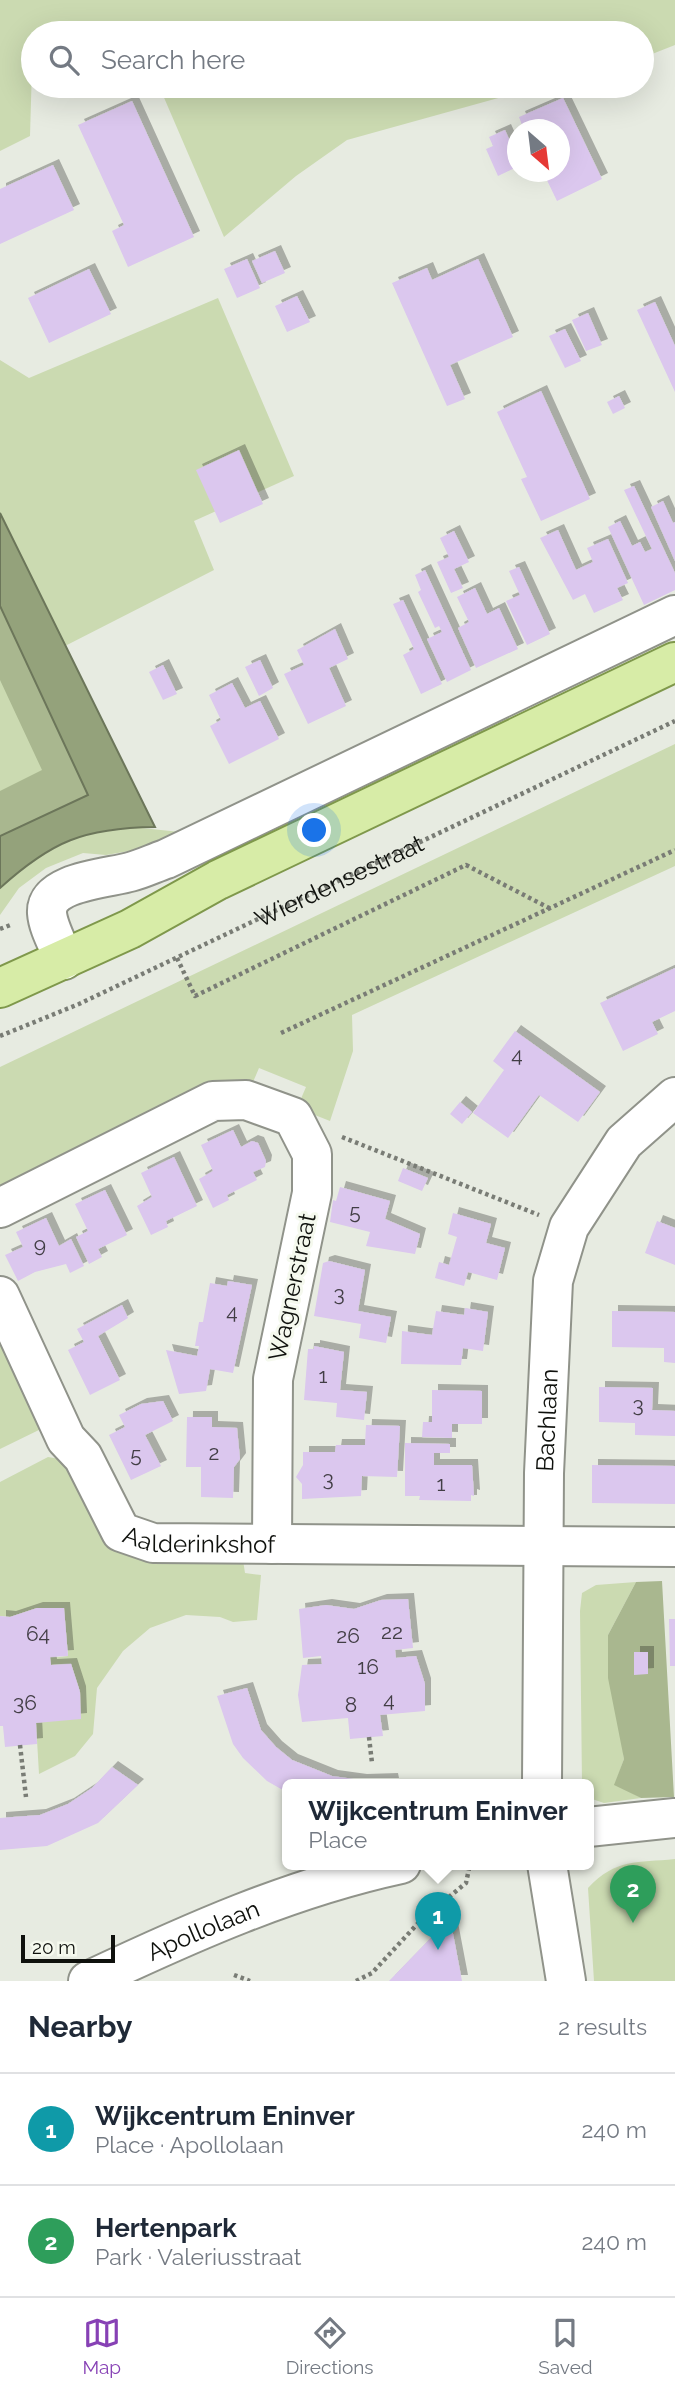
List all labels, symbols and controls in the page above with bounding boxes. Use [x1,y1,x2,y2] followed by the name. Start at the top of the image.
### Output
[21,21,654,98] search box
[45,41,83,79] icon: search
[101,45,245,75] text: Search here
[507,119,570,182] north arrow
[297,813,331,847] your location
[250,828,428,933] street label: Wierdensestraat
[511,1042,523,1067] house number: 4
[349,1199,361,1224] house number: 5
[262,1210,322,1364] street label: Wagnerstraat
[34,1232,46,1257] house number: 9
[333,1281,345,1306] house number: 3
[226,1299,238,1324] house number: 4
[319,1363,328,1388] house number: 1
[530,1368,563,1472] street label: Bachlaan
[632,1392,644,1417] house number: 3
[209,1440,219,1465] house number: 2
[130,1442,142,1467] house number: 5
[322,1466,334,1491] house number: 3
[437,1471,446,1496] house number: 1
[119,1519,276,1558] street label: Aalderinkshof
[381,1619,403,1644] house number: 22
[26,1621,50,1646] house number: 64
[336,1623,360,1648] house number: 26
[357,1654,379,1679] house number: 16
[383,1687,395,1712] house number: 4
[13,1690,37,1715] house number: 36
[345,1692,357,1717] house number: 8
[282,1779,594,1870] popup
[308,1796,568,1826] text: Wijkcentrum Eninver
[308,1826,367,1853] text: Place
[610,1865,656,1923] pin: 2
[415,1892,461,1950] pin: 1
[142,1893,263,1966] street label: Apollolaan
[21,1932,116,1964] scale bar
[32,1936,76,1958] text: 20 m
[28,2009,132,2044] text: Nearby
[558,2013,647,2040] text: 2 results
[95,2101,355,2131] text: Wijkcentrum Eninver
[45,2116,57,2143] text: 1
[581,2116,647,2143] text: 240 m
[95,2131,284,2158] text: Place · Apollolaan
[95,2213,237,2243] text: Hertenpark
[45,2228,57,2255] text: 2
[581,2228,647,2255] text: 240 m
[95,2243,301,2270] text: Park · Valeriusstraat
[82,2314,121,2378] tab: Map
[286,2314,374,2378] tab: Directions
[538,2314,593,2378] tab: Saved

